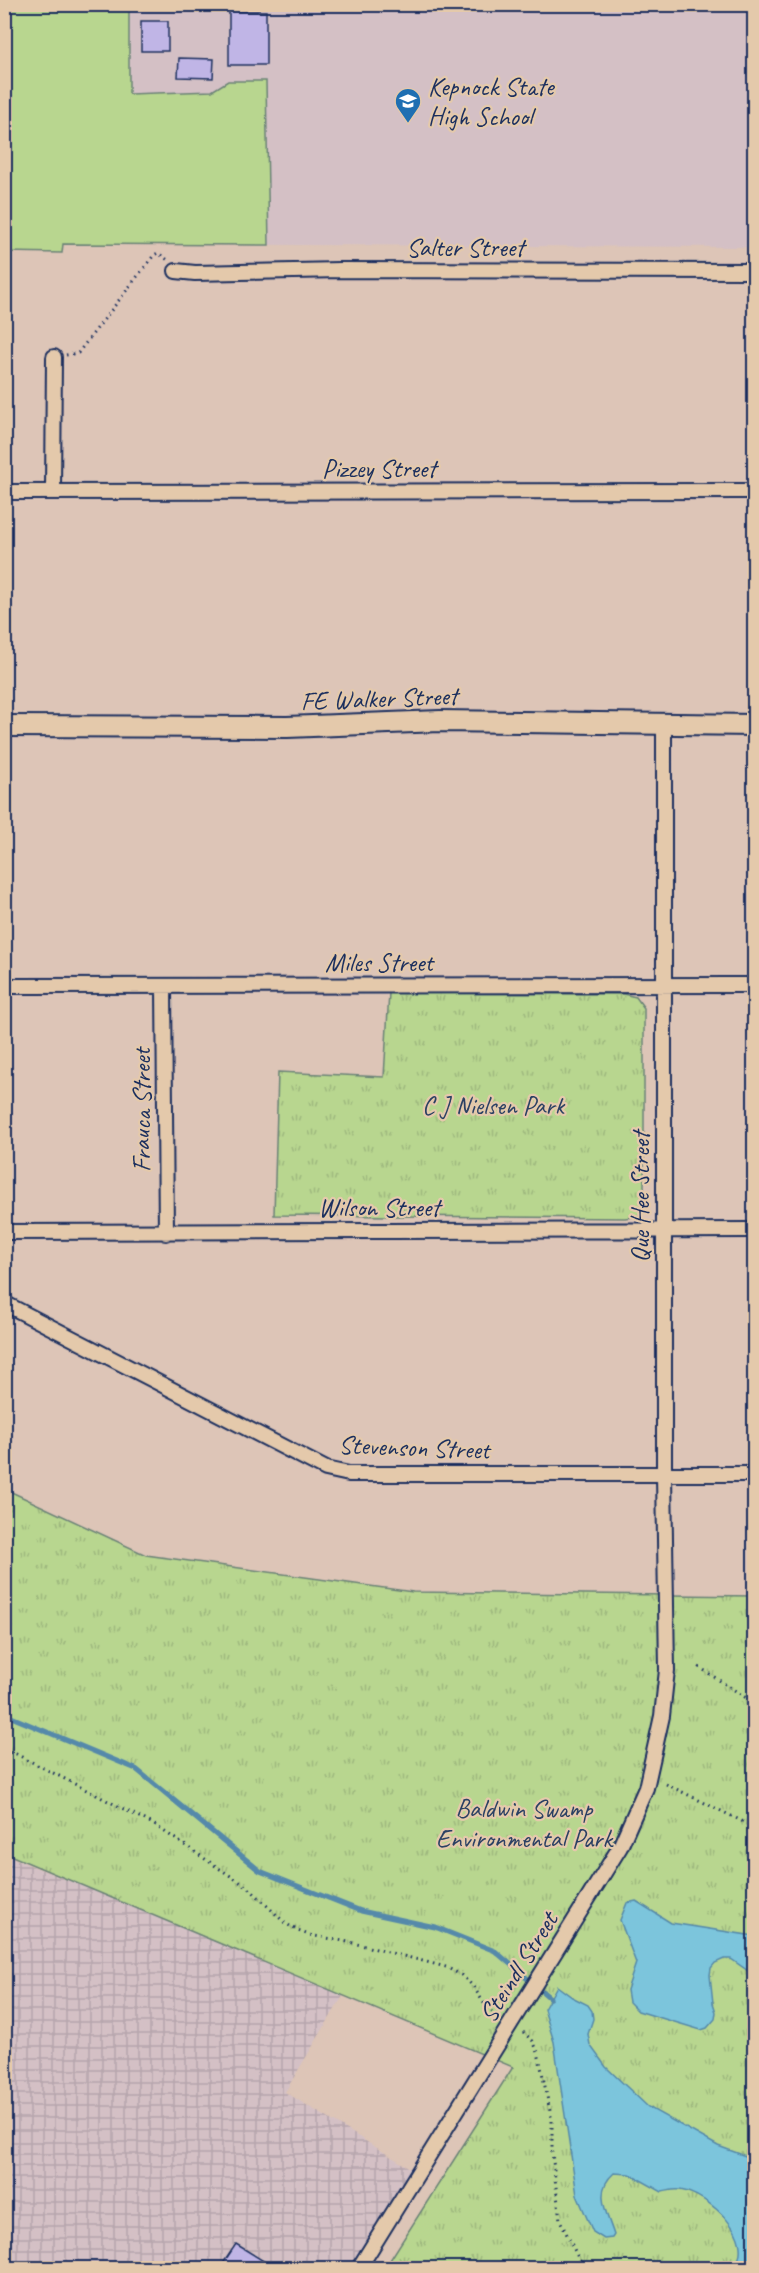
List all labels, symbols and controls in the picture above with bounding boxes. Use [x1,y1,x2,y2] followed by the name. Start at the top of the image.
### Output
[428,70,556,133] place label: Kepnock State High School
[393,86,423,124] school or university icon: Kepnock State High School
[406,231,527,264] street label: Salter Street
[322,452,439,485] street label: Pizzey Street
[300,679,461,718] street label: FE Walker Street
[325,946,435,979] street label: Miles Street
[125,1046,158,1172] street label: Frauca Street
[422,1089,565,1122] park label: C J Nielsen Park
[624,1128,657,1262] street label: Que Hee Street
[318,1191,443,1224] street label: Wilson Street
[338,1428,492,1467] street label: Stevenson Street
[436,1792,614,1855] park label: Baldwin Swamp Environmental Park
[472,1904,566,2029] street label: Steindl Street

